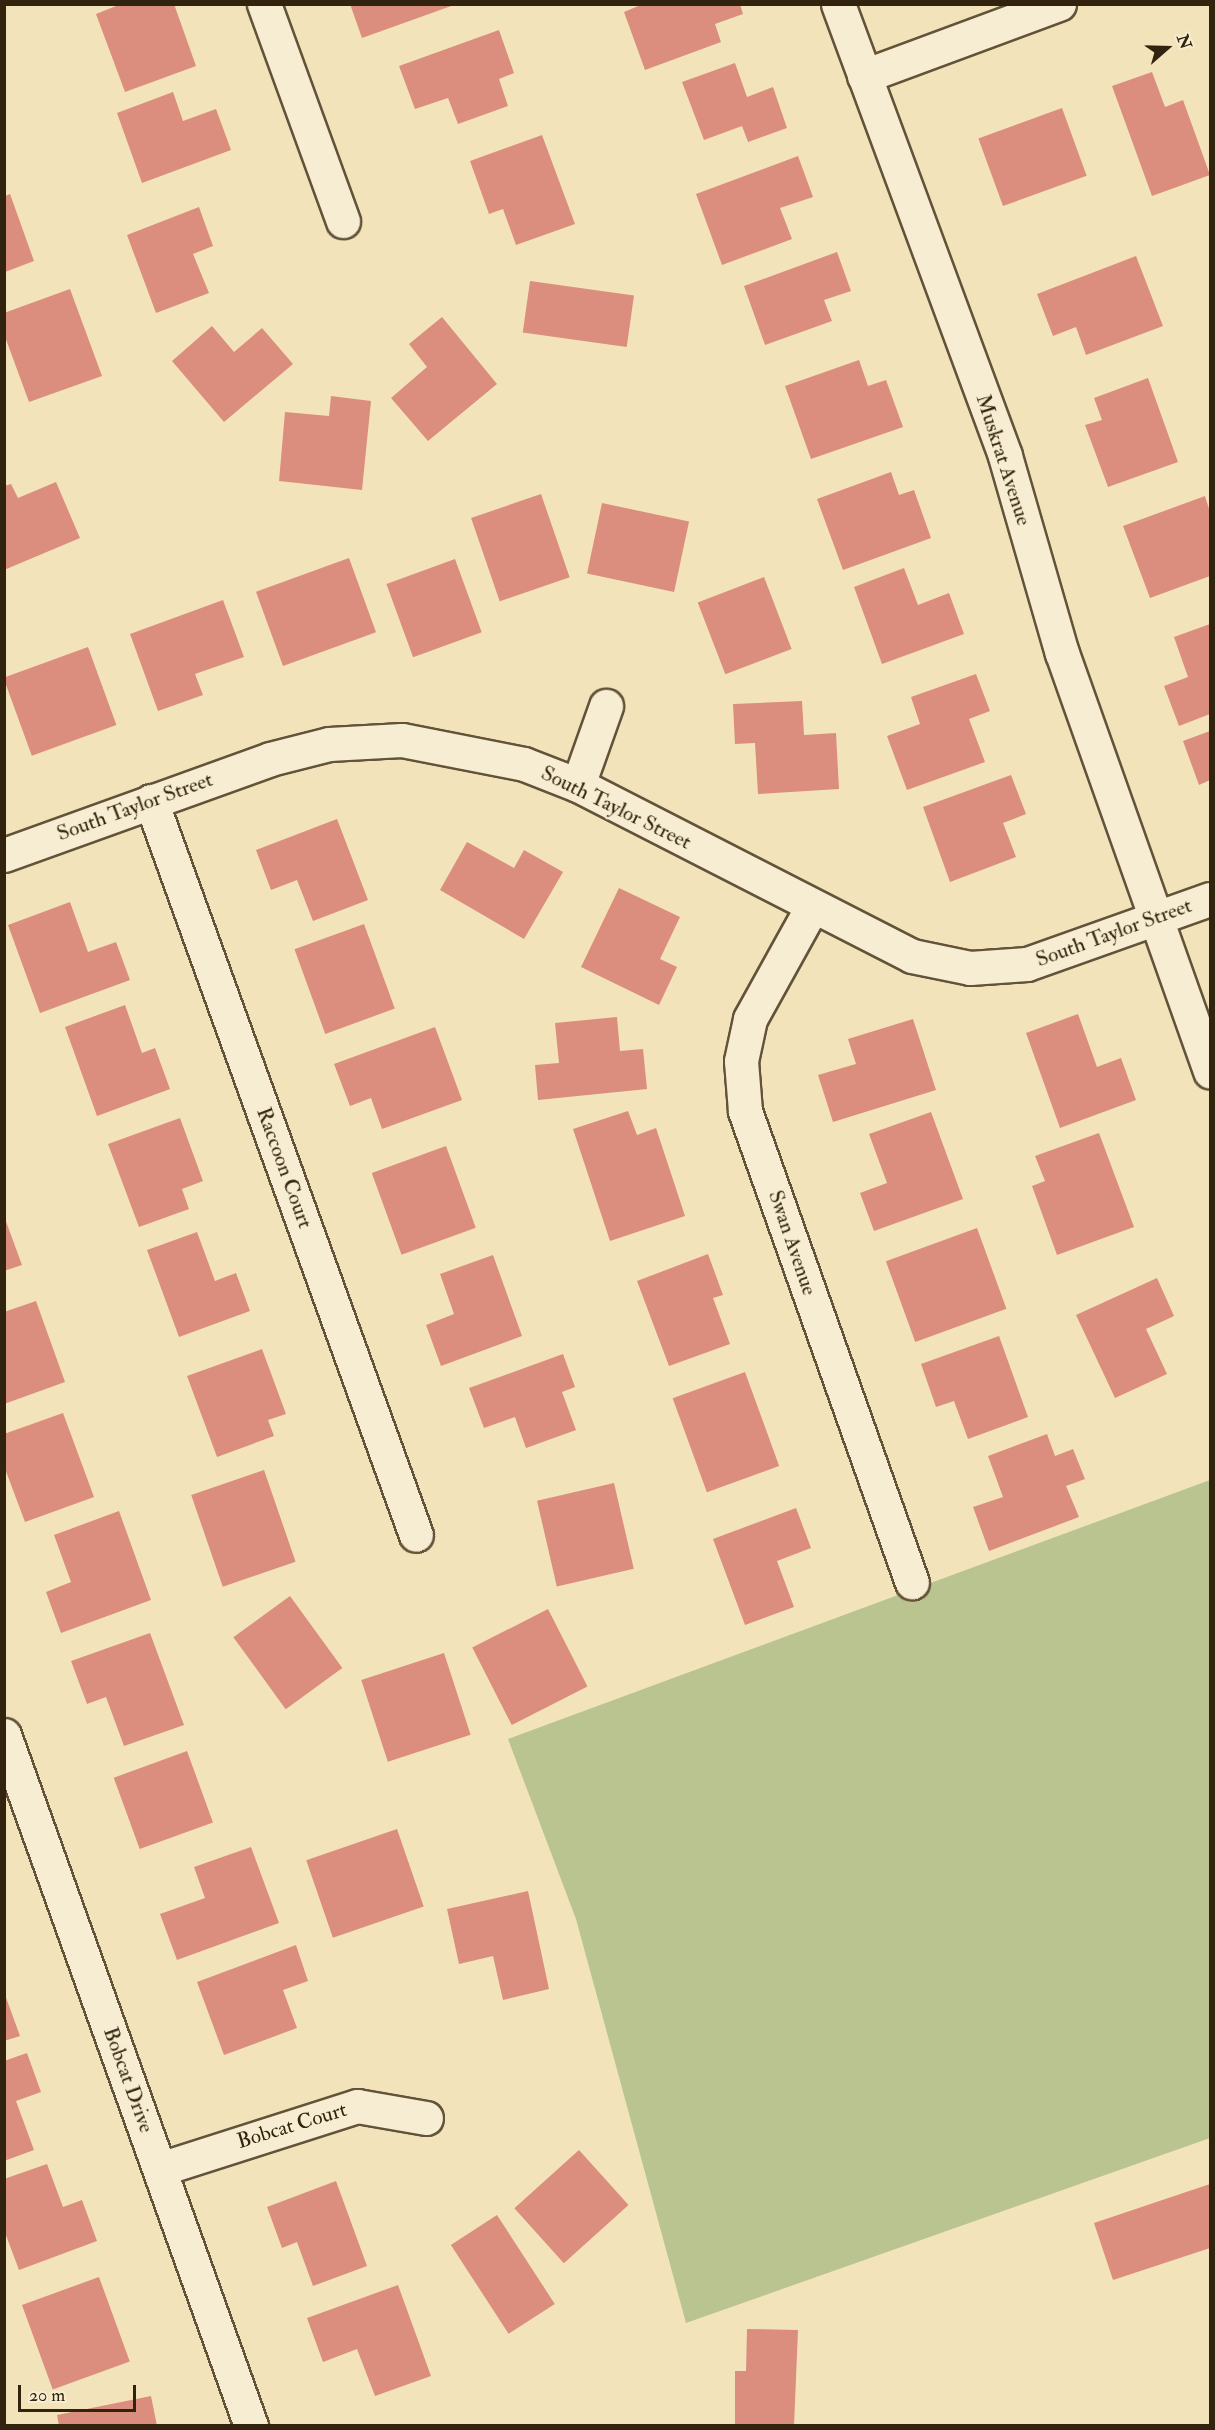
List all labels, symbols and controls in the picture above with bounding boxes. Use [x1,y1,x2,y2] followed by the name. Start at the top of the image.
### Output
[1137,18,1197,78] north arrow
[1172,32,1196,52] text: N
[970,391,1036,529] street label: Muskrat Avenue
[537,761,695,855] street label: South Taylor Street
[54,767,216,847] street label: South Taylor Street
[1033,893,1195,973] street label: South Taylor Street
[250,1104,318,1232] street label: Raccoon Court
[762,1187,822,1299] street label: Swan Avenue
[97,2024,159,2136] street label: Bobcat Drive
[234,2097,350,2155] street label: Bobcat Court
[21,2373,140,2411] scale bar
[29,2384,65,2407] text: 20 m

